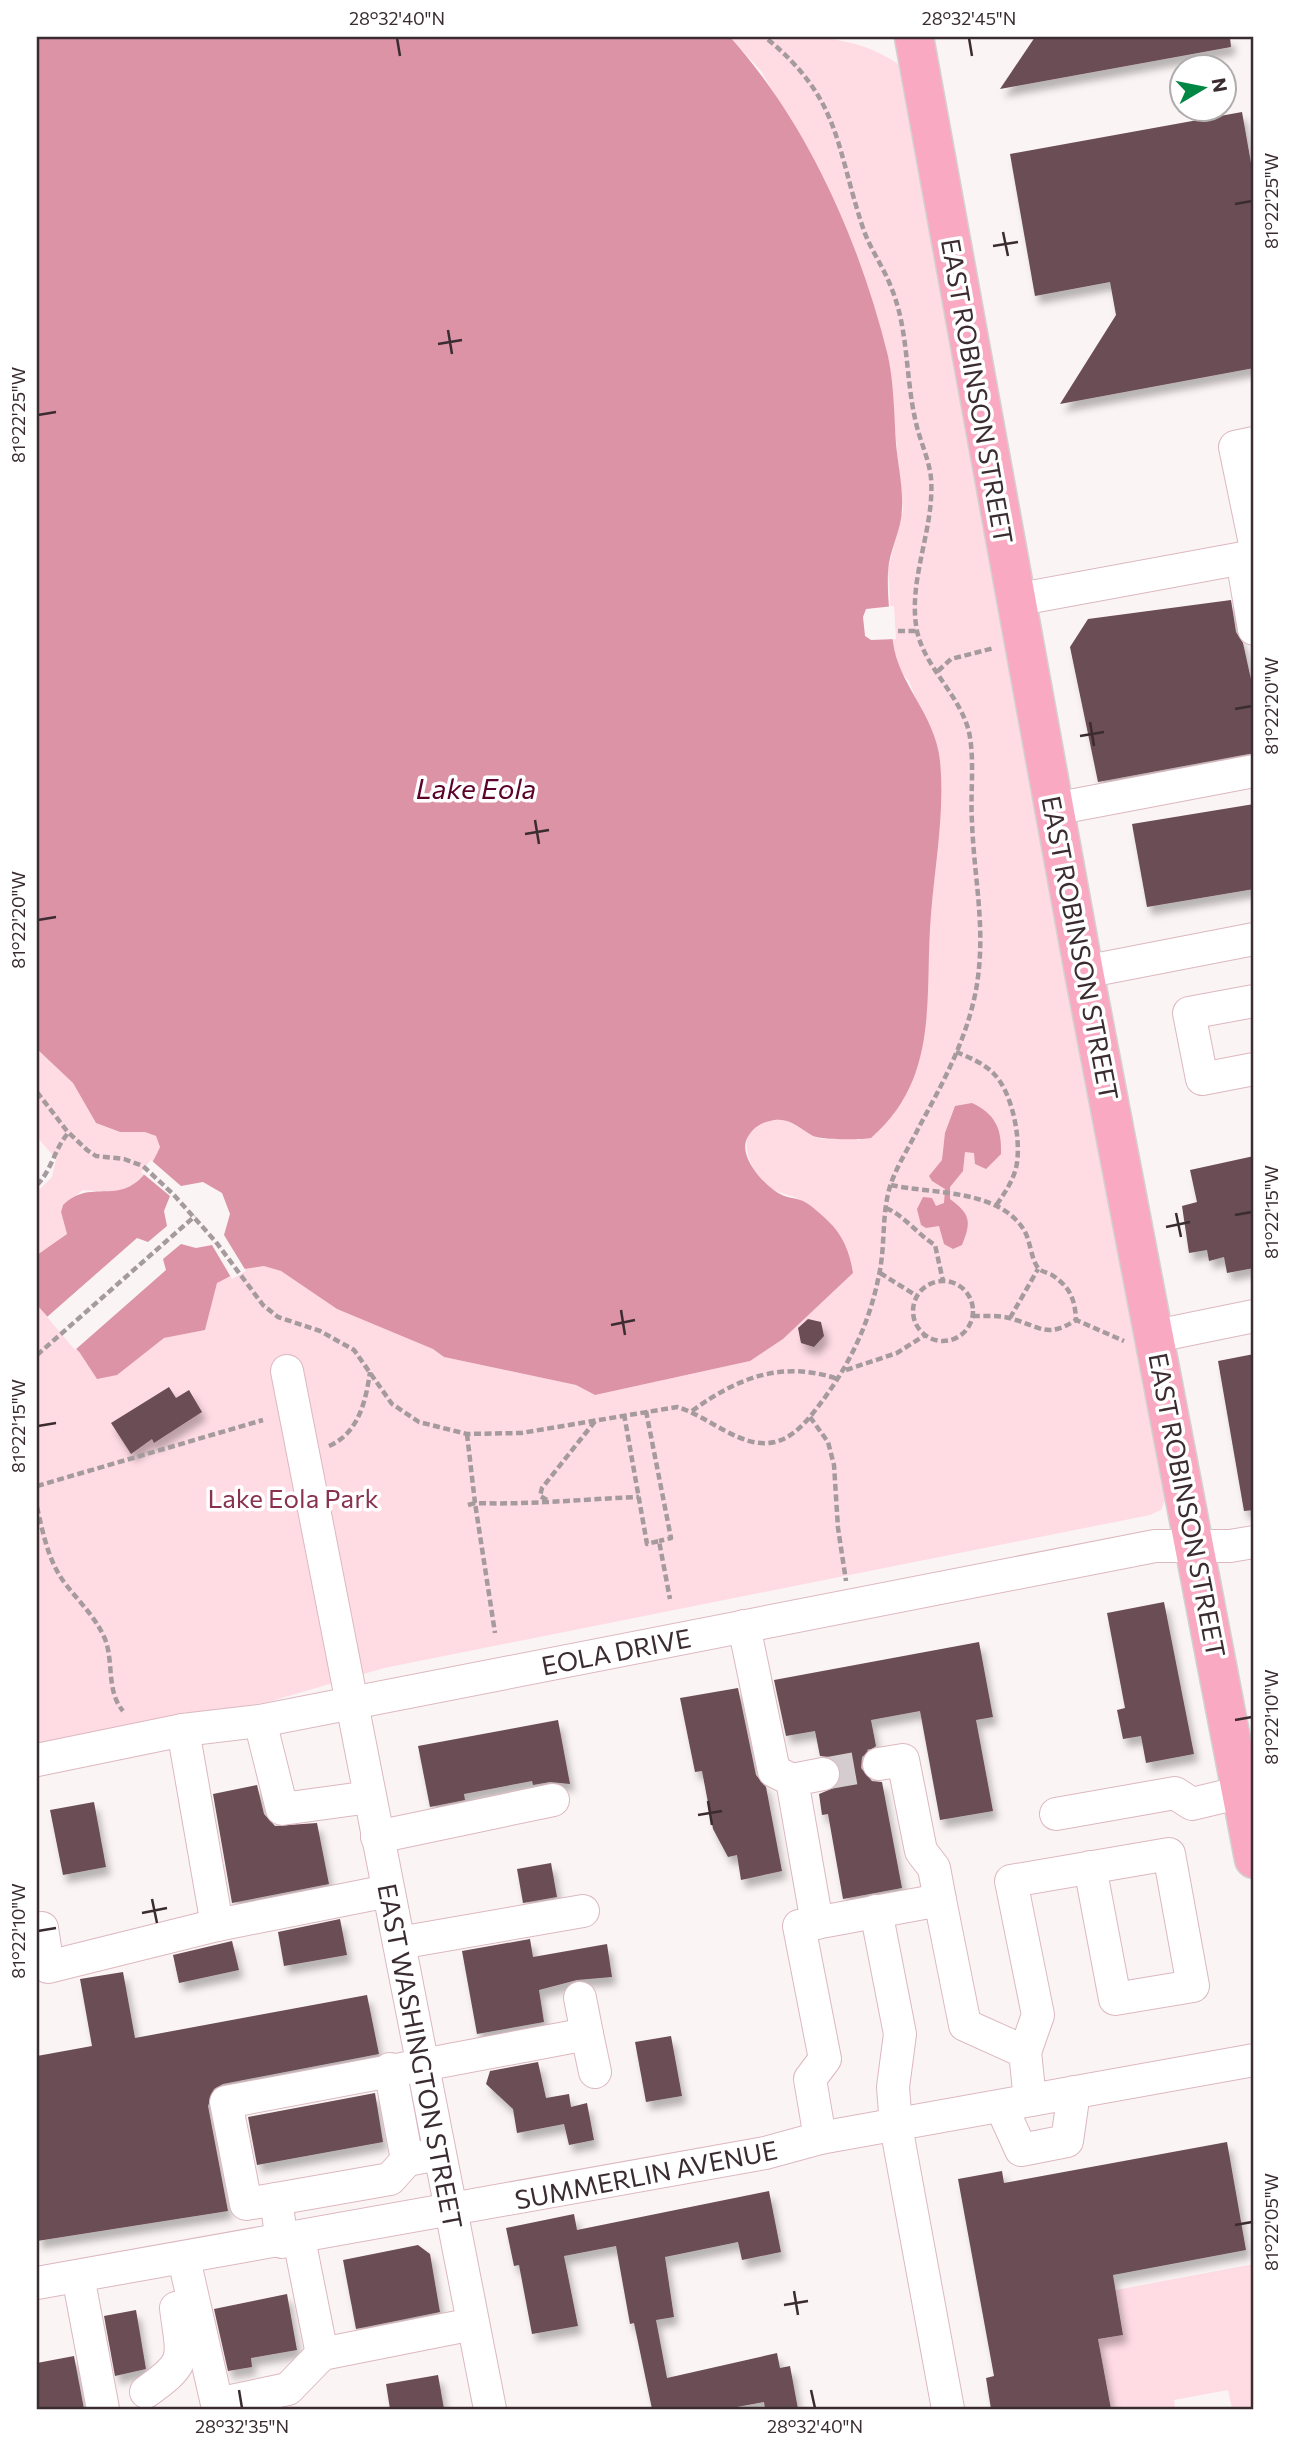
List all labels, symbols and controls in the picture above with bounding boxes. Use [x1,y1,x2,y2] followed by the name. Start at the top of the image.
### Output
[349,7,445,29] text: 28°32'40"N
[922,7,1016,29] text: 28°32'45"N
[1168,52,1238,122] north arrow
[1208,76,1233,94] text: N
[1260,153,1282,249] text: 81°22'25"W
[936,236,1020,546] street label: EAST ROBINSON STREET
[7,367,29,463] text: 81°22'25"W
[1260,657,1282,755] text: 81°22'20"W
[416,771,536,805] water label: Lake Eola
[1036,793,1126,1103] street label: EAST ROBINSON STREET
[7,871,29,969] text: 81°22'20"W
[1260,1165,1282,1259] text: 81°22'15"W
[1143,1350,1233,1660] street label: EAST ROBINSON STREET
[7,1379,29,1473] text: 81°22'15"W
[207,1482,379,1513] park label: Lake Eola Park
[539,1621,693,1681] street label: EOLA DRIVE
[1260,1669,1282,1765] text: 81°22'10"W
[372,1881,470,2231] street label: EAST WASHINGTON STREET
[7,1883,29,1979] text: 81°22'10"W
[512,2133,780,2215] street label: SUMMERLIN AVENUE
[1260,2173,1282,2271] text: 81°22'05"W
[195,2415,289,2437] text: 28°32'35"N
[767,2415,863,2437] text: 28°32'40"N

